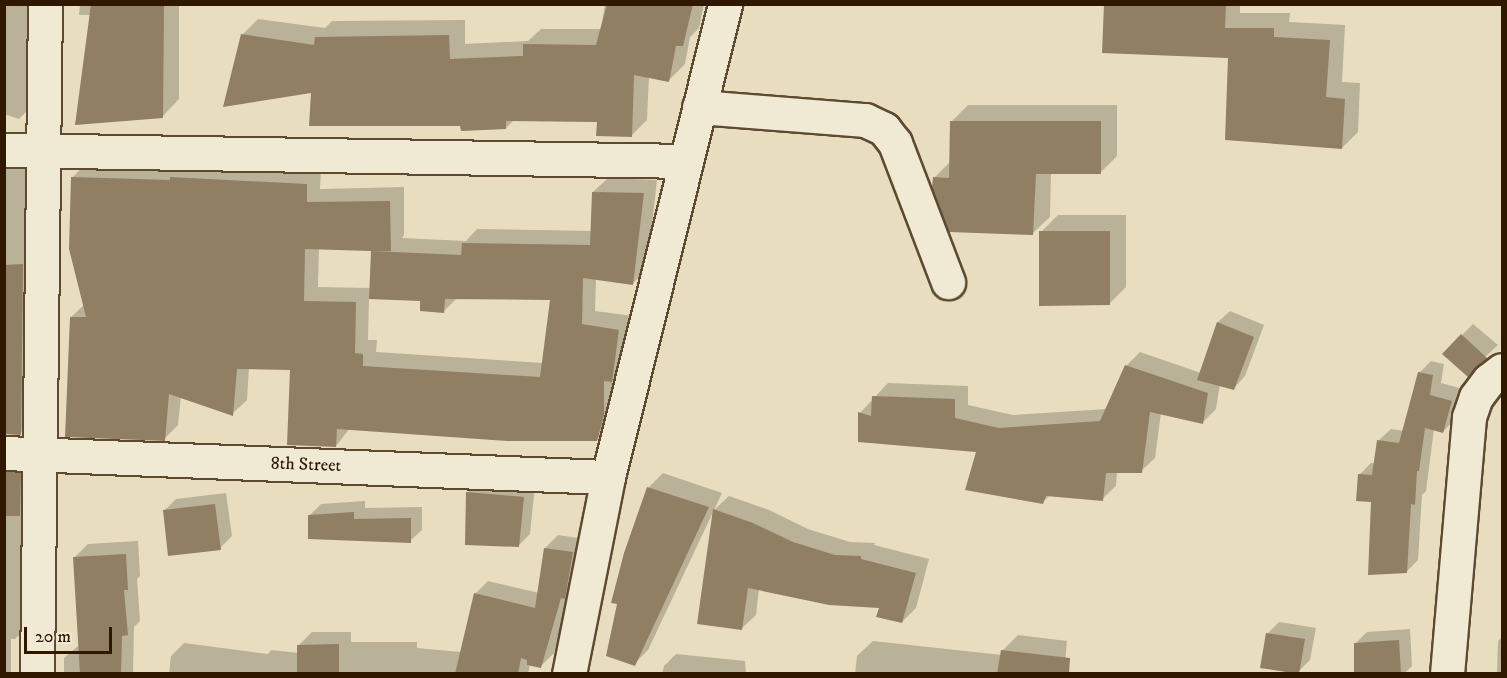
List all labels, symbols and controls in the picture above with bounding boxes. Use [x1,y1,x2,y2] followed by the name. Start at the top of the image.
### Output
[270,453,342,477] street label: 8th Street
[27,615,116,653] scale bar
[35,626,71,648] text: 20 m

